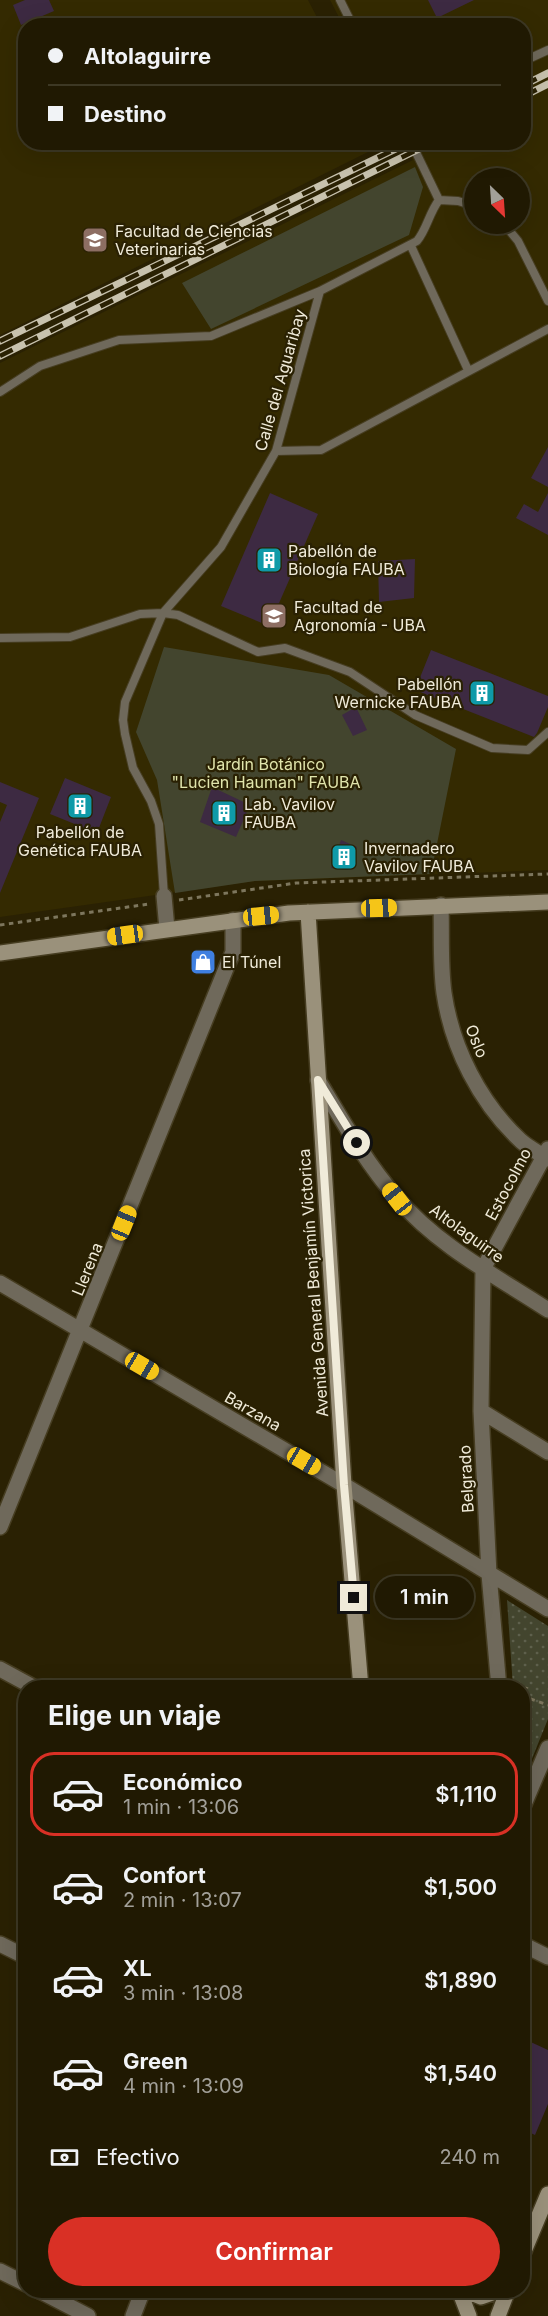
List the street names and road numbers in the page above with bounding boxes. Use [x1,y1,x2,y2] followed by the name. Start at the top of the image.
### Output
[250,307,310,453] street label: Calle del Aguaribay
[461,1021,493,1061] street label: Oslo
[481,1144,535,1224] street label: Estocolmo
[294,1148,332,1418] street label: Avenida General Benjamín Victorica
[426,1199,508,1267] street label: Altolaguirre
[67,1239,107,1299] street label: Llerena
[221,1387,285,1435] street label: Barzana
[454,1445,478,1513] street label: Belgrado

